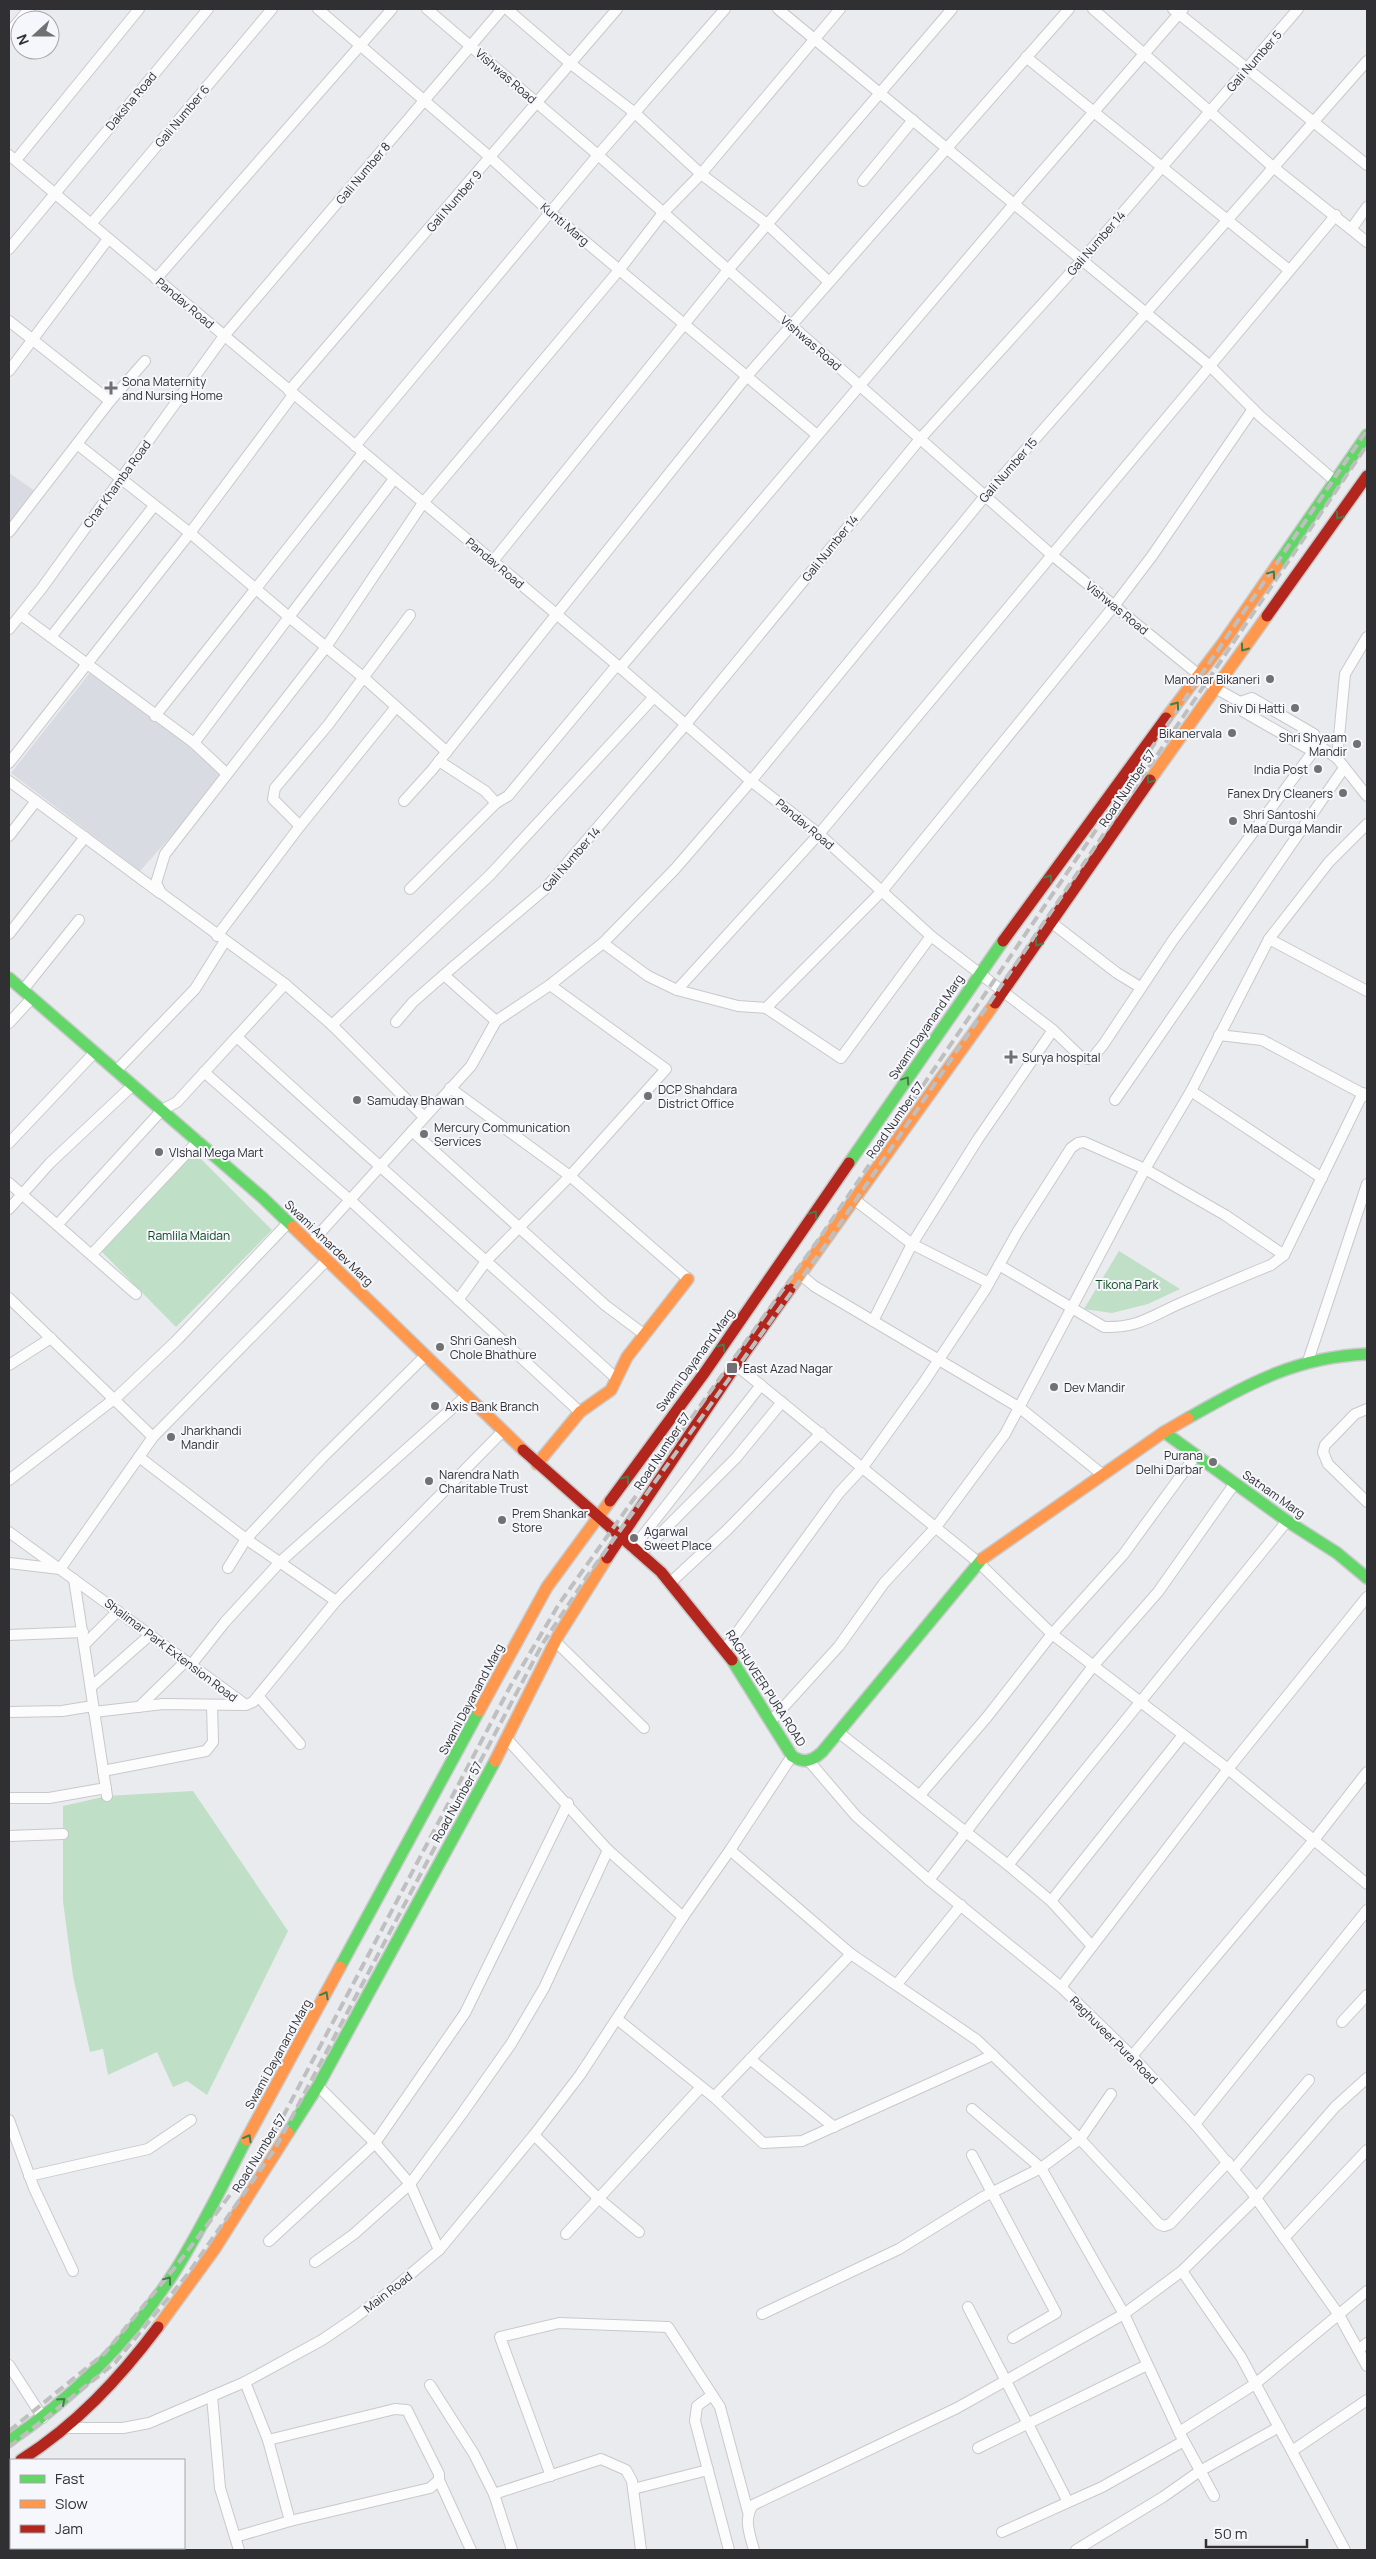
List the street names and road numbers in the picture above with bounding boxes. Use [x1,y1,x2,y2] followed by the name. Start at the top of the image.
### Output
[1223,27,1286,95] street label: Gali Number 5
[472,45,540,107] street label: Vishwas Road
[102,68,160,134] street label: Daksha Road
[151,81,213,151] street label: Gali Number 6
[332,138,394,208] street label: Gali Number 8
[422,166,486,236] street label: Gali Number 9
[537,199,593,249] street label: Kunti Marg
[1063,207,1129,279] street label: Gali Number 14
[152,274,218,332] street label: Pandav Road
[777,312,845,374] street label: Vishwas Road
[975,434,1041,506] street label: Gali Number 15
[79,437,155,531] street label: Char Khamba Road
[798,511,862,585] street label: Gali Number 14
[462,534,528,592] street label: Pandav Road
[1082,578,1152,638] street label: Vishwas Road
[1095,746,1159,830] street label: Road Number 57
[772,795,838,853] street label: Pandav Road
[538,823,604,895] street label: Gali Number 14
[884,971,968,1083] street label: Swami Dayanand Marg
[862,1078,928,1162] street label: Road Number 57
[281,1196,377,1290] street label: Swami Amardev Marg
[652,1305,738,1415] street label: Swami Dayanand Marg
[630,1409,694,1493] street label: Road Number 57
[1239,1466,1309,1522] street label: Satnam Marg
[101,1594,241,1706] street label: Shalimar Park Extension Road
[722,1626,810,1750] street label: RAGHUVEER PURA ROAD
[434,1640,508,1758] street label: Swami Dayanand Marg
[428,1758,486,1846] street label: Road Number 57
[1066,1992,1162,2088] street label: Raghuveer Pura Road
[241,1996,315,2112] street label: Swami Dayanand Marg
[228,2110,290,2196] street label: Road Number 57
[360,2268,416,2316] street label: Main Road

